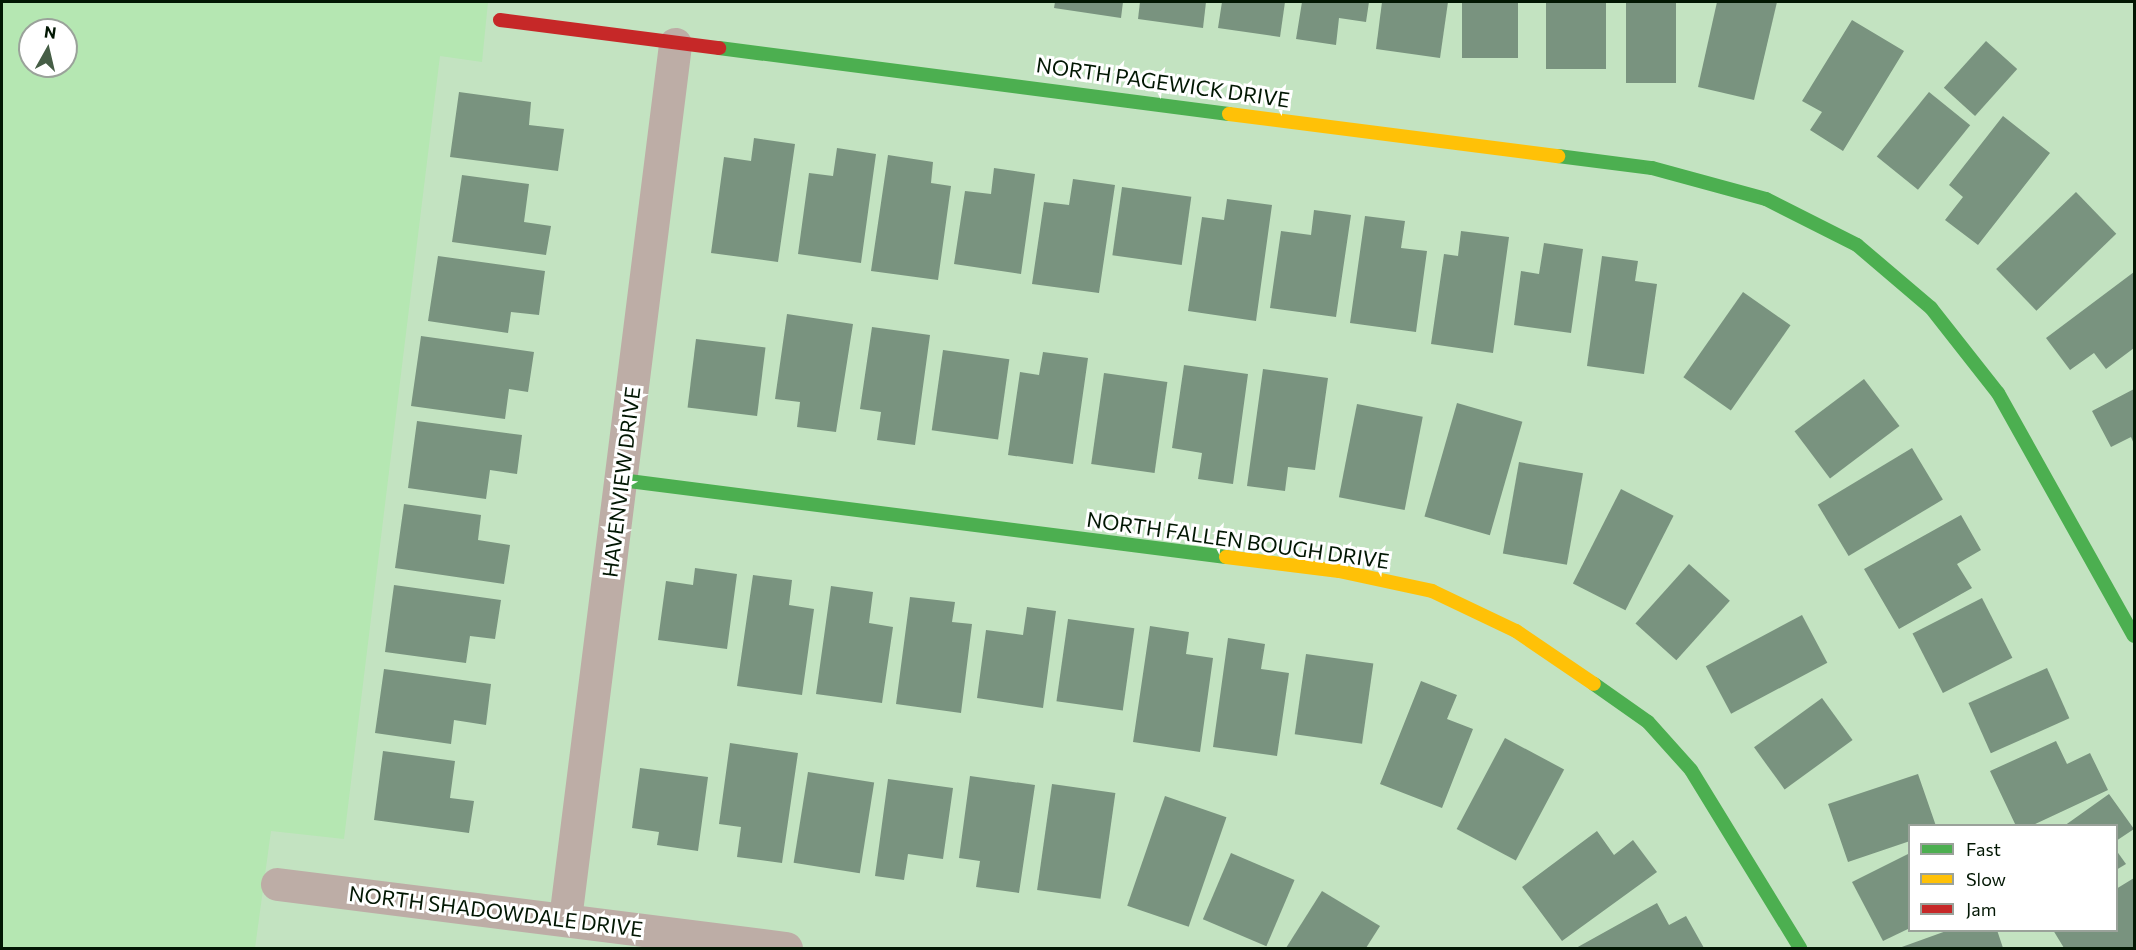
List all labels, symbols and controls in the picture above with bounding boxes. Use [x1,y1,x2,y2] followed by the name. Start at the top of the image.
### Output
[18,18,78,78] north arrow
[43,21,58,42] text: N
[1035,52,1291,112] street label: NORTH PAGEWICK DRIVE
[597,385,645,579] street label: HAVENVIEW DRIVE
[1085,506,1391,574] street label: NORTH FALLEN BOUGH DRIVE
[1908,824,2118,932] legend
[1966,838,2001,860] text: Fast
[1966,868,2006,890] text: Slow
[348,880,644,942] street label: NORTH SHADOWDALE DRIVE
[1966,898,1996,920] text: Jam

